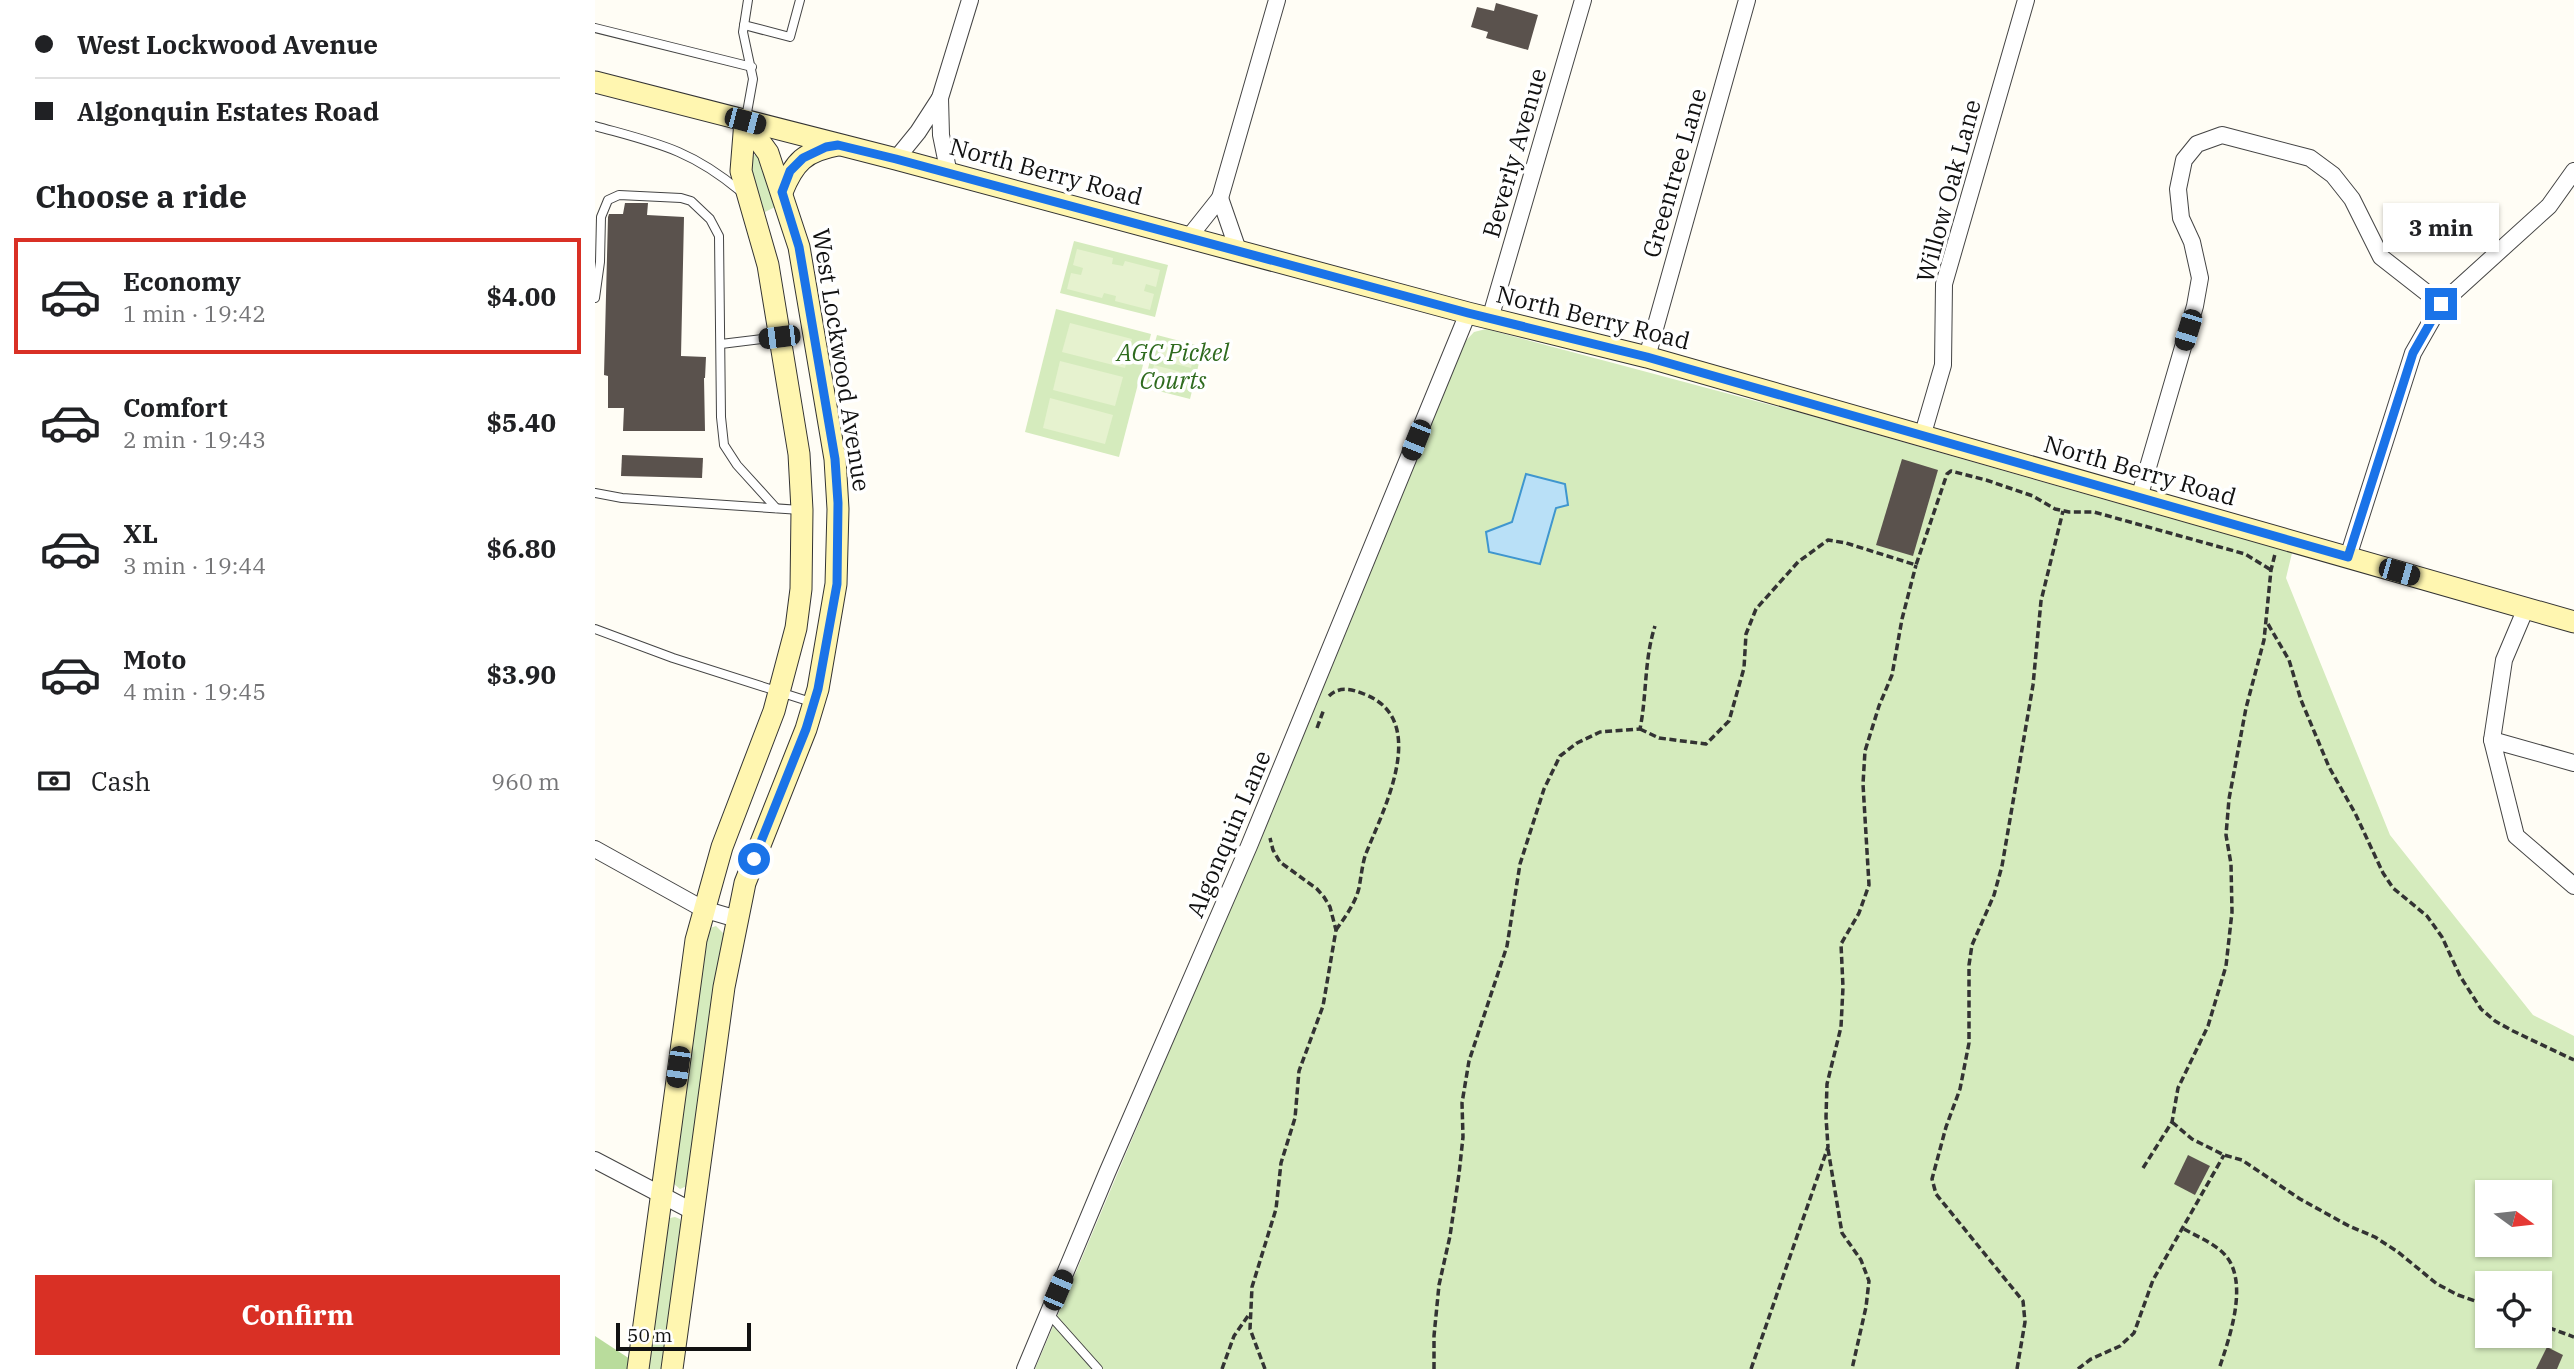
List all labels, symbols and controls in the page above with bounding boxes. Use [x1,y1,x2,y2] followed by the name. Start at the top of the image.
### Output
[77,27,378,61] text: West Lockwood Avenue
[1475,64,1554,241] street label: Beverly Avenue
[1635,84,1714,261] street label: Greentree Lane
[77,94,379,128] text: Algonquin Estates Road
[1908,96,1988,286] street label: Willow Oak Lane
[722,105,769,137] car
[946,130,1146,212] street label: North Berry Road
[35,175,247,217] text: Choose a ride
[2383,202,2499,252] callout: 3 min
[2409,212,2473,242] text: 3 min
[805,226,879,494] street label: West Lockwood Avenue
[123,264,241,298] text: Economy
[39,265,102,328] icon: car
[1493,277,1693,357] street label: North Berry Road
[486,279,556,313] text: $4.00
[2425,288,2457,320] route end
[123,298,266,328] text: 1 min · 19:42
[2172,307,2205,353] car
[757,324,802,350] car
[1115,336,1230,396] park label: AGC Pickel Courts
[123,390,228,424] text: Comfort
[39,391,102,454] icon: car
[486,405,556,439] text: $5.40
[1399,417,1434,463] car
[123,424,266,454] text: 2 min · 19:43
[2040,427,2240,513] street label: North Berry Road
[123,516,158,550] text: XL
[39,517,102,580] icon: car
[486,531,556,565] text: $6.80
[123,550,266,580] text: 3 min · 19:44
[2376,556,2423,588] car
[123,642,186,676] text: Moto
[39,643,102,706] icon: car
[486,657,556,691] text: $3.90
[123,676,266,706] text: 4 min · 19:45
[1178,745,1278,922] street label: Algonquin Lane
[35,762,73,800] icon: cash
[91,764,151,798] text: Cash
[491,766,560,796] text: 960 m
[738,843,770,875] route start
[665,1045,692,1089] car
[2475,1180,2551,1256] north arrow
[2475,1180,2552,1348] map controls
[1041,1267,1076,1313] car
[2475,1271,2552,1348] button: locate
[35,1275,560,1355] button: Confirm
[616,1320,751,1352] scale bar
[627,1323,672,1347] text: 50 m

